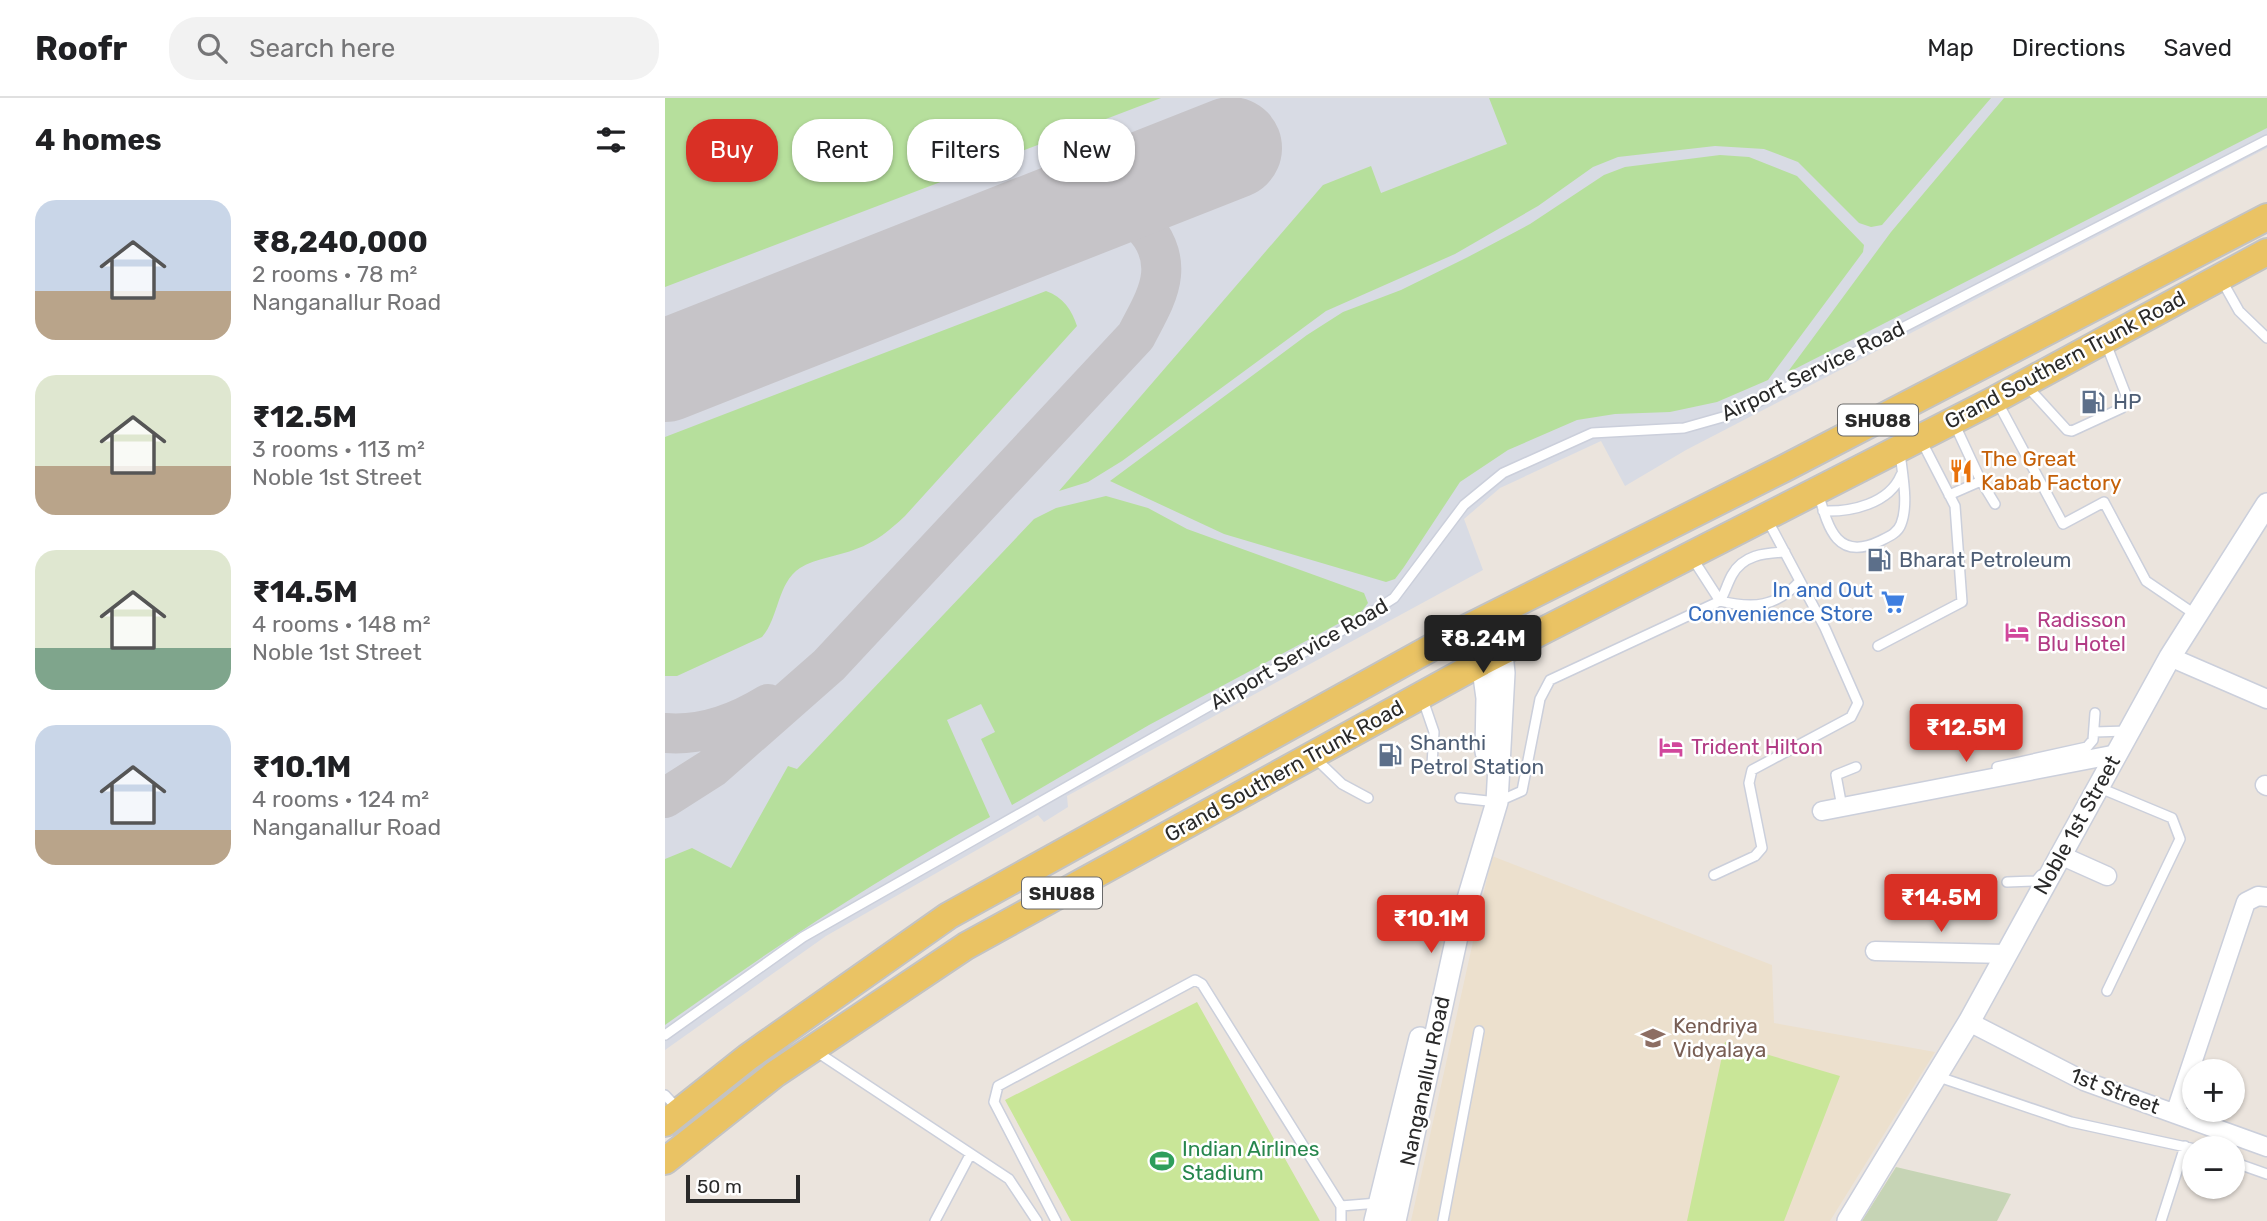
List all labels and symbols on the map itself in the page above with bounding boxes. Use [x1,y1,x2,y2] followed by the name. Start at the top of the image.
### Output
[1940,285,2190,434] street label: Grand Southern Trunk Road
[1717,315,1909,426] street label: Airport Service Road
[2079,388,2107,416] fuel station icon: HP
[2113,389,2141,414] place label: HP
[1838,404,1918,436] road number: SHU88
[1981,446,2122,495] place label: The Great Kabab Factory
[1947,457,1975,485] restaurant icon: The Great Kabab Factory
[1865,546,1893,574] fuel station icon: Bharat Petroleum
[1899,547,2071,572] place label: Bharat Petroleum
[1688,577,1873,626] place label: In and Out Convenience Store
[1879,588,1907,616] supermarket icon: In and Out Convenience Store
[1206,593,1392,715] street label: Airport Service Road
[2037,607,2126,656] place label: Radisson Blu Hotel
[1426,616,1540,675] pin: ₹8.24M
[2003,618,2031,646] hotel icon: Radisson Blu Hotel
[1160,694,1408,847] street label: Grand Southern Trunk Road
[1909,704,2023,764] pin: ₹12.5M
[1410,730,1544,779] place label: Shanthi Petrol Station
[1657,733,1685,761] hotel icon: Trident Hilton
[1691,734,1823,759] place label: Trident Hilton
[1376,741,1404,769] fuel station icon: Shanthi Petrol Station
[2028,751,2125,899] street label: Noble 1st Street
[1884,874,1998,934] pin: ₹14.5M
[1022,878,1102,908] road number: SHU88
[1374,896,1488,955] pin: ₹10.1M
[1394,994,1455,1168] street label: Nanganallur Road
[1673,1013,1766,1062] place label: Kendriya Vidyalaya
[1639,1024,1667,1052] school or university icon: Kendriya Vidyalaya
[2067,1062,2163,1119] street label: 1st Street
[1182,1136,1319,1185] place label: Indian Airlines Stadium
[1148,1147,1176,1175] sports icon: Indian Airlines Stadium
[686,1172,800,1204] scale bar

